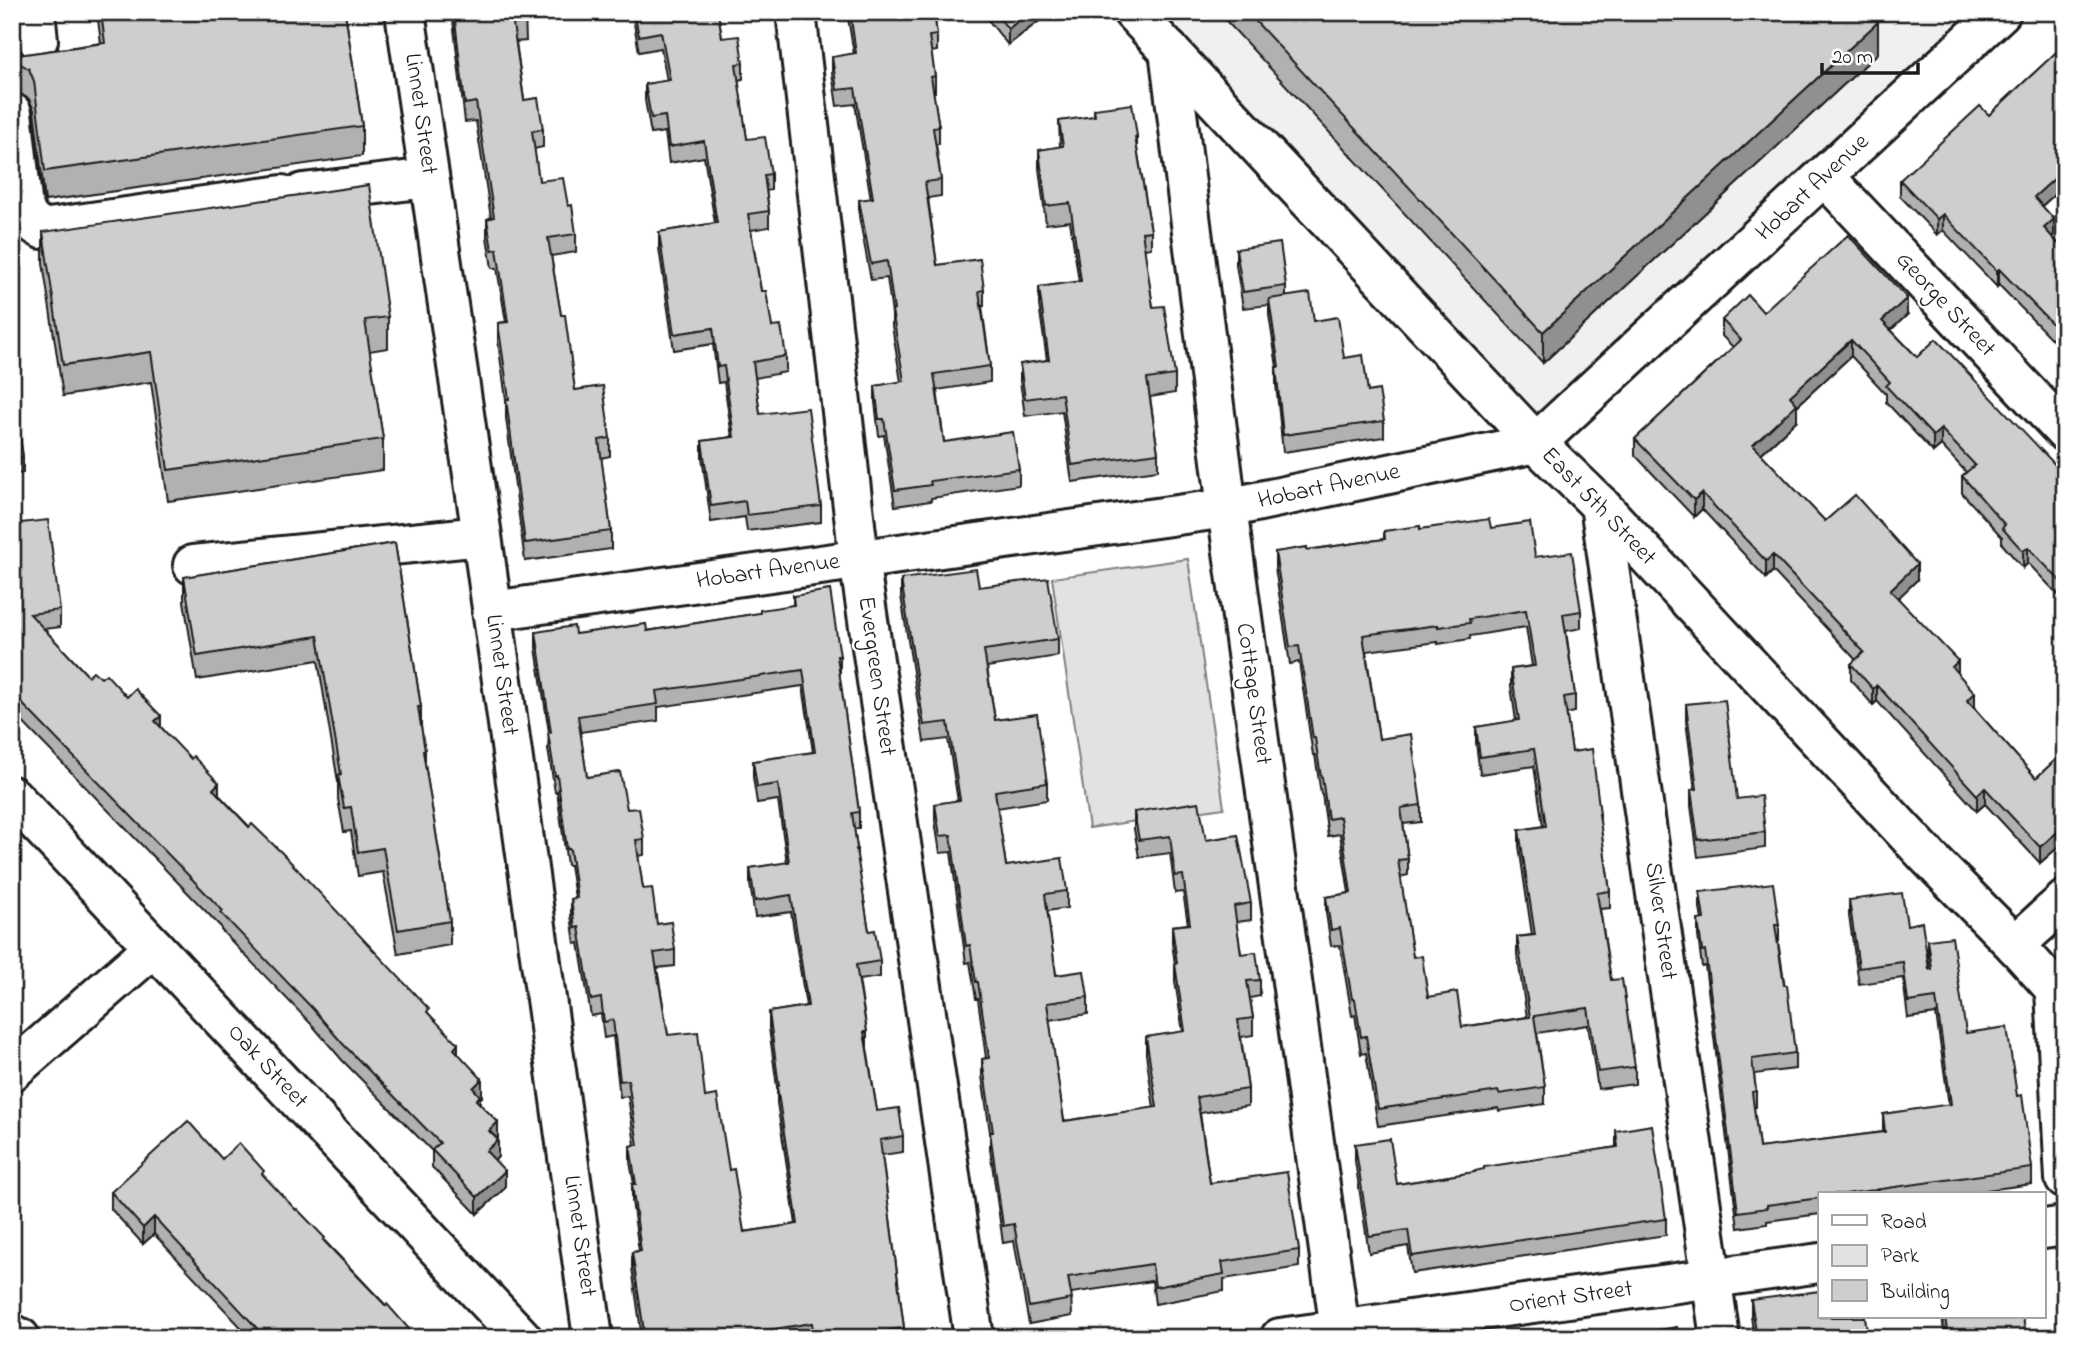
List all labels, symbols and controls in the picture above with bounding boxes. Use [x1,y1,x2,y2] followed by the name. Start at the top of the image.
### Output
[1822,32,1918,76] scale bar
[1832,43,1873,73] text: 20 m
[394,51,446,177] street label: Linnet Street
[1748,126,1878,250] street label: Hobart Avenue
[1887,244,2003,366] street label: George Street
[1532,440,1664,574] street label: East 5th Street
[1255,455,1404,519] street label: Hobart Avenue
[694,545,842,599] street label: Hobart Avenue
[847,594,905,758] street label: Evergreen Street
[475,612,527,738] street label: Linnet Street
[1226,621,1280,767] street label: Cottage Street
[1634,860,1686,982] street label: Silver Street
[218,1016,316,1118] street label: Oak Street
[553,1173,605,1299] street label: Linnet Street
[1818,1192,2046,1318] legend
[1881,1208,1927,1238] text: Road
[1881,1242,1920,1272] text: Park
[1507,1272,1635,1324] street label: Orient Street
[1880,1278,1950,1310] text: Building

